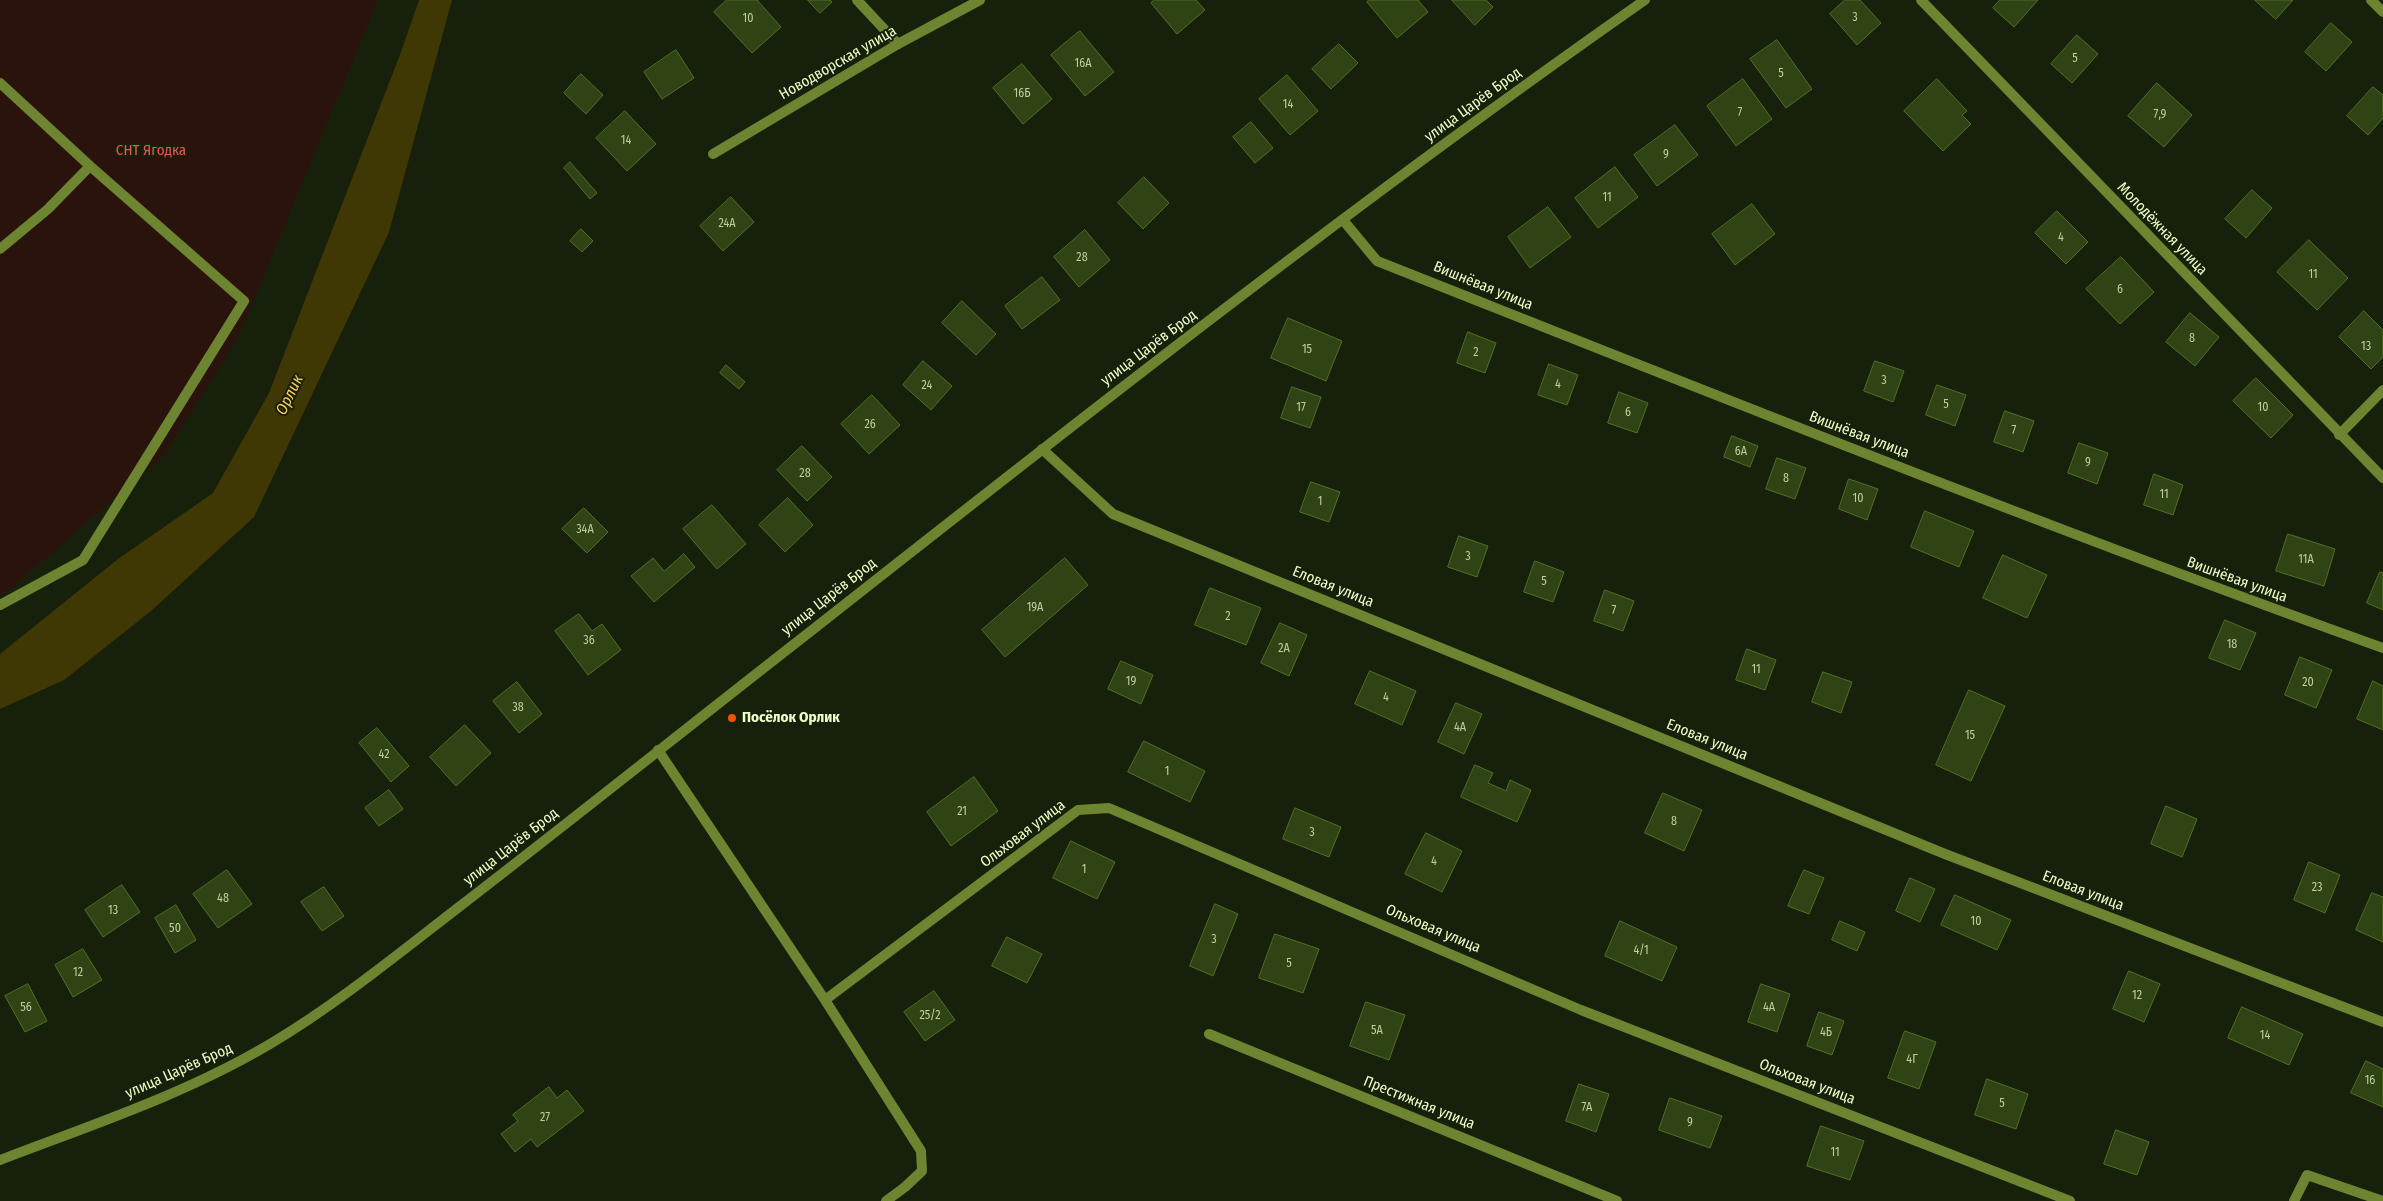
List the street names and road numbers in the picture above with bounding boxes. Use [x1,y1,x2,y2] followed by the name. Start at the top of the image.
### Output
[776,22,900,104] street label: Новодворская улица
[1421,64,1525,146] street label: улица Царёв Брод
[2113,179,2211,279] street label: Молодёжная улица
[1431,258,1535,314] street label: Вишнёвая улица
[1098,306,1200,390] street label: улица Царёв Брод
[1806,408,1912,462] street label: Вишнёвая улица
[2184,553,2290,607] street label: Вишнёвая улица
[778,554,880,640] street label: улица Царёв Брод
[1290,563,1376,611] street label: Еловая улица
[1664,716,1750,764] street label: Еловая улица
[977,796,1069,872] street label: Ольховая улица
[460,804,562,890] street label: улица Царёв Брод
[2040,867,2126,915] street label: Еловая улица
[1383,901,1483,957] street label: Ольховая улица
[123,1039,235,1103] street label: улица Царёв Брод
[1756,1055,1858,1109] street label: Ольховая улица
[1361,1072,1477,1134] street label: Престижная улица

